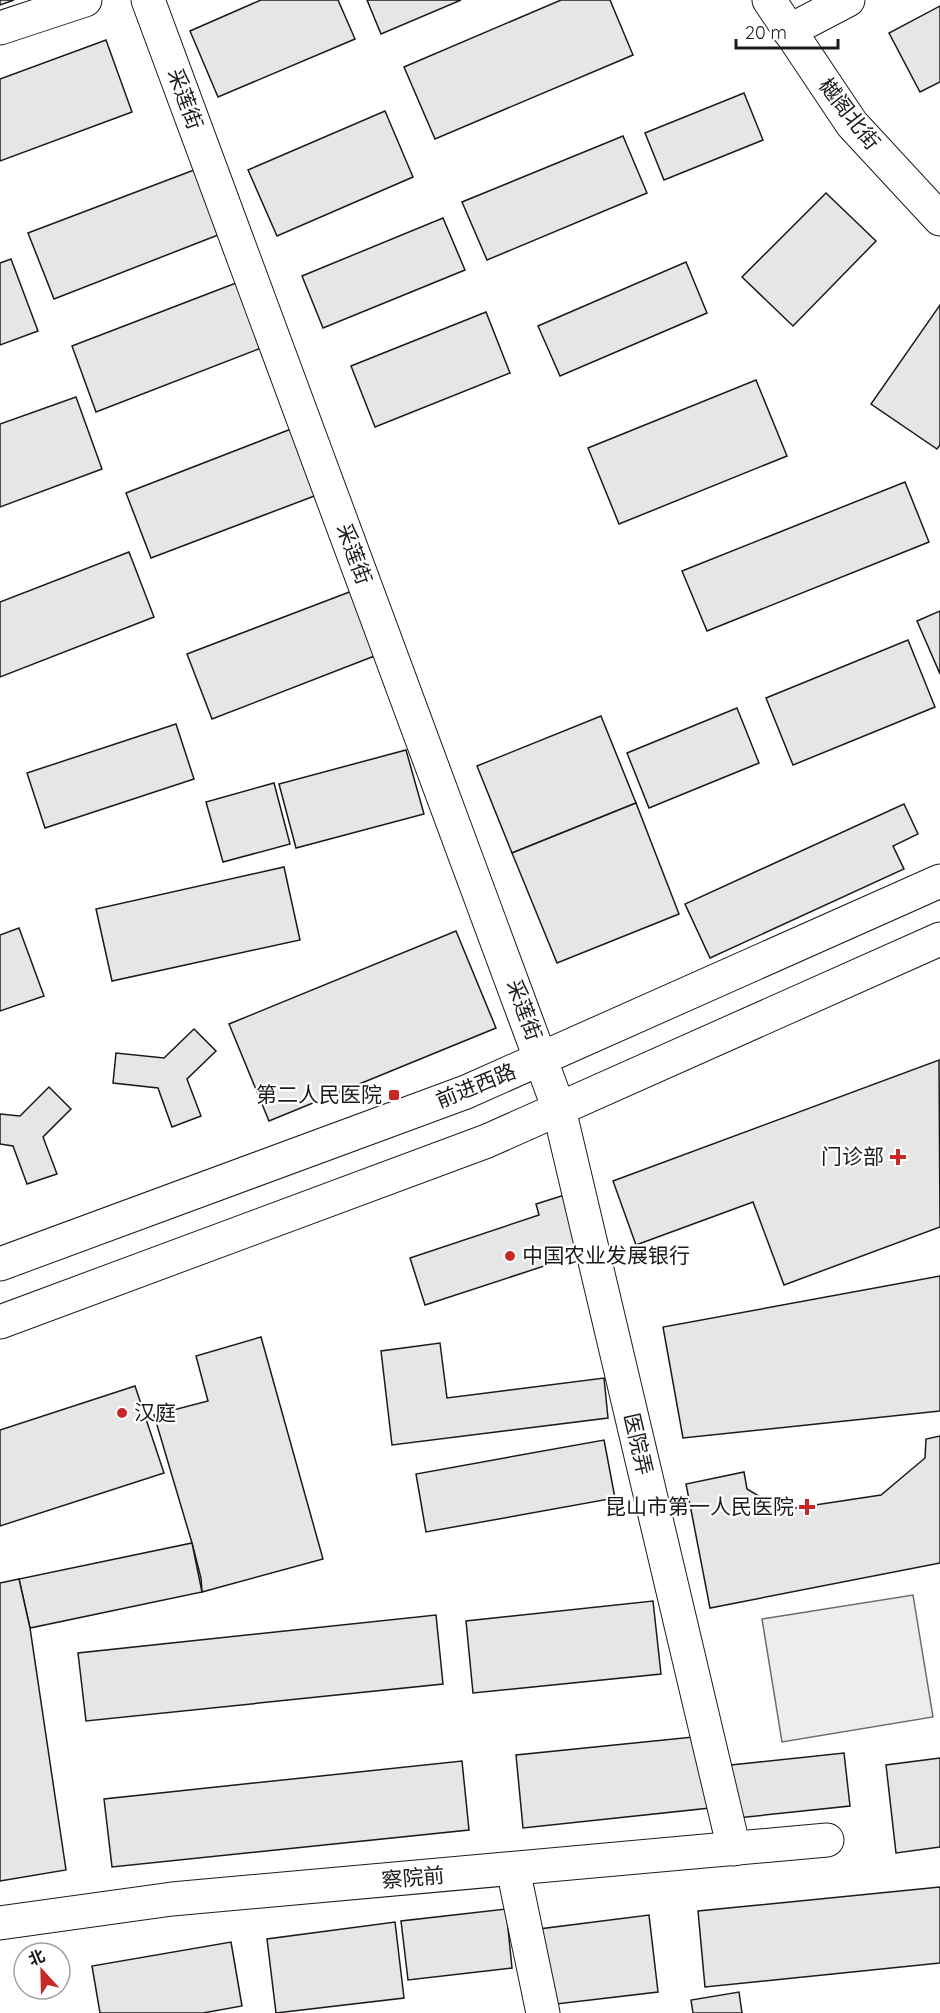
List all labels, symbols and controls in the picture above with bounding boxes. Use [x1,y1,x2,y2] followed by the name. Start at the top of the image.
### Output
[736,12,838,50] scale bar
[745,21,787,44] text: 20 m
[163,65,209,133] street label: 采莲街
[814,72,886,154] street label: 樾阁北街
[332,520,378,588] street label: 采莲街
[502,976,548,1044] street label: 采莲街
[432,1057,519,1113] street label: 前进西路
[256,1081,382,1107] place label: 第二人民医院
[387,1088,401,1102] marker: 第二人民医院
[821,1143,884,1169] place label: 门诊部
[889,1148,907,1166] marker: 门诊部
[522,1242,690,1268] place label: 中国农业发展银行
[503,1249,517,1263] marker: 中国农业发展银行
[134,1399,176,1425] place label: 汉庭
[115,1406,129,1420] marker: 汉庭
[619,1410,659,1477] street label: 医院弄
[605,1493,794,1519] place label: 昆山市第一人民医院
[798,1498,816,1516] marker: 昆山市第一人民医院
[380,1861,445,1893] street label: 察院前
[12,1941,72,2001] north arrow
[25,1945,48,1969] text: 北

